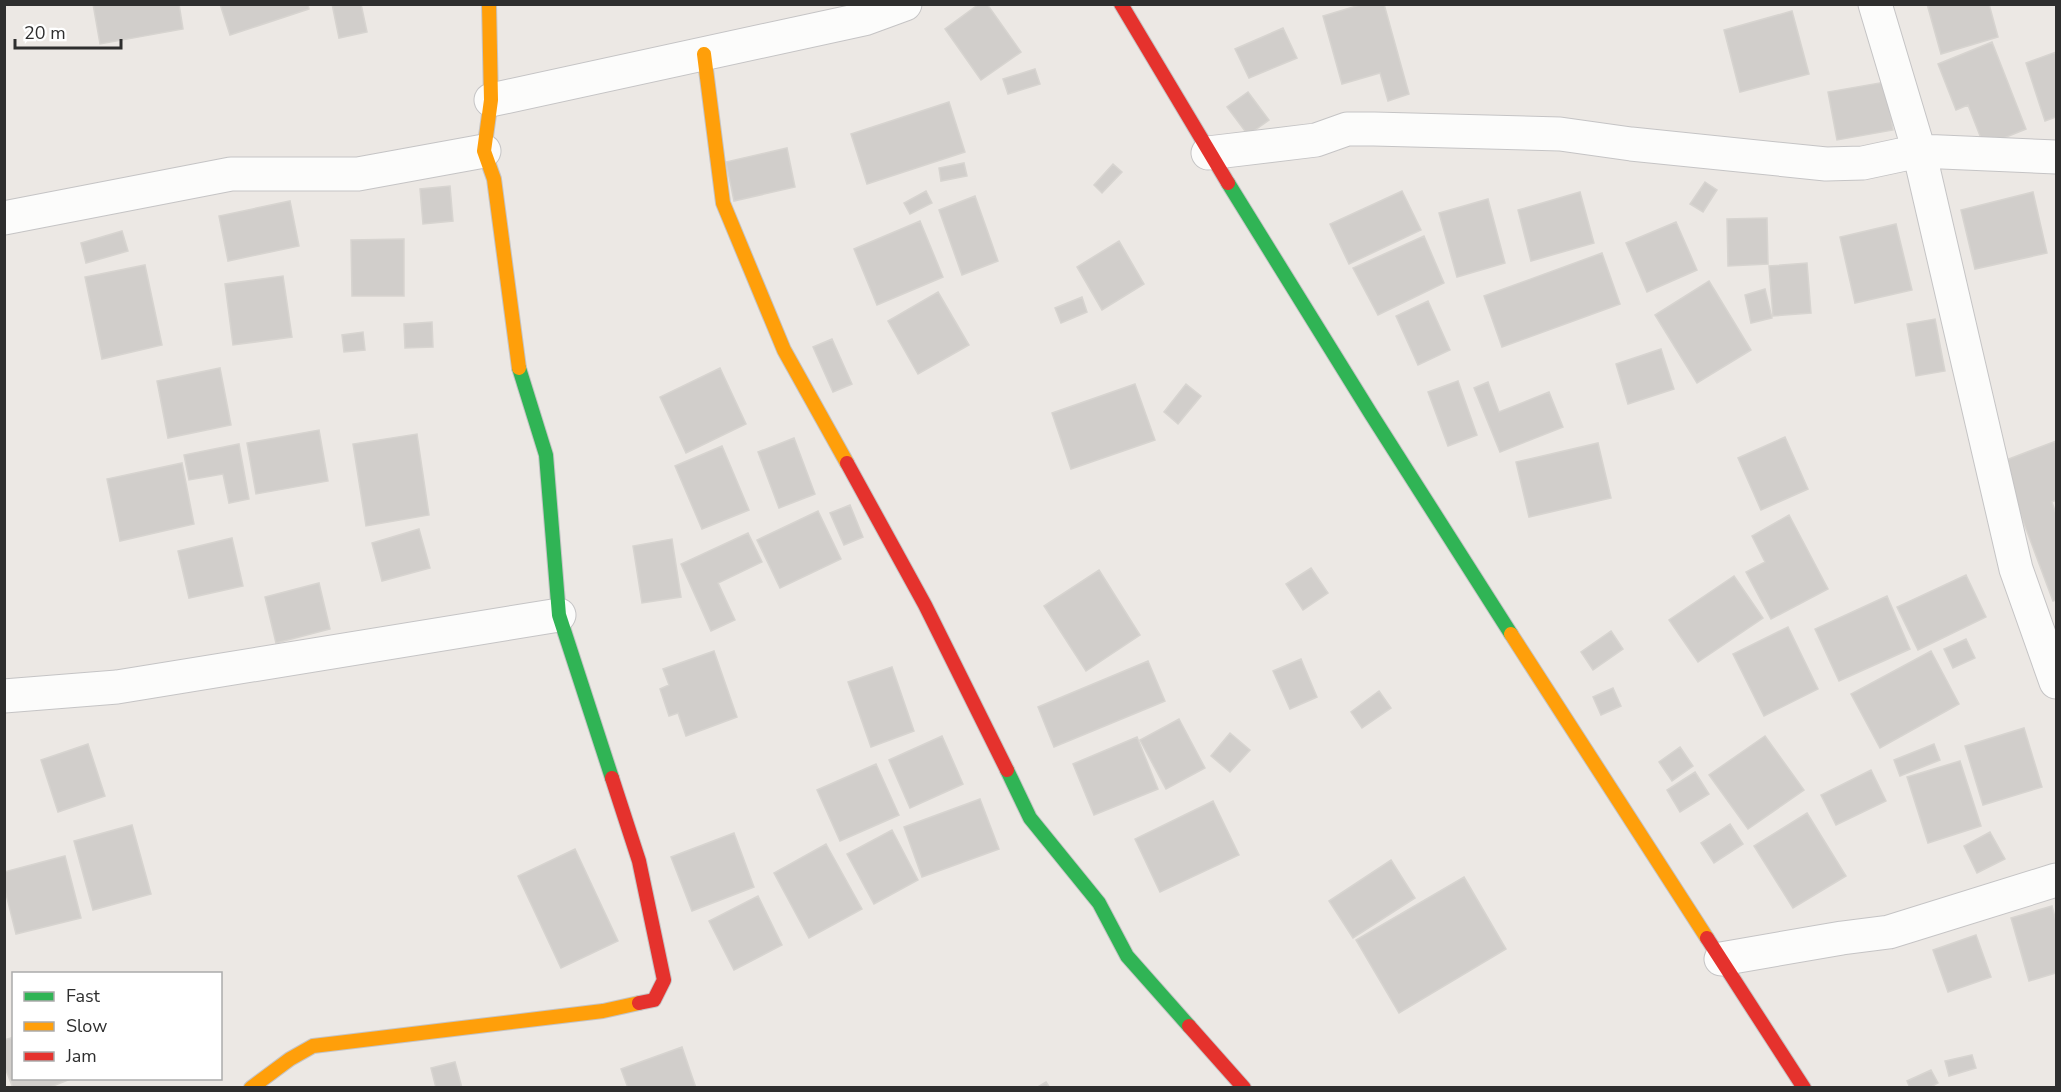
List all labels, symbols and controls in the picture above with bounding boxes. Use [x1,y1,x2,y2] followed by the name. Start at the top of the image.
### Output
[15,12,122,50] scale bar
[24,21,66,45] text: 20 m
[12,972,222,1080] legend
[66,984,101,1008] text: Fast
[66,1014,107,1038] text: Slow
[65,1044,97,1068] text: Jam

